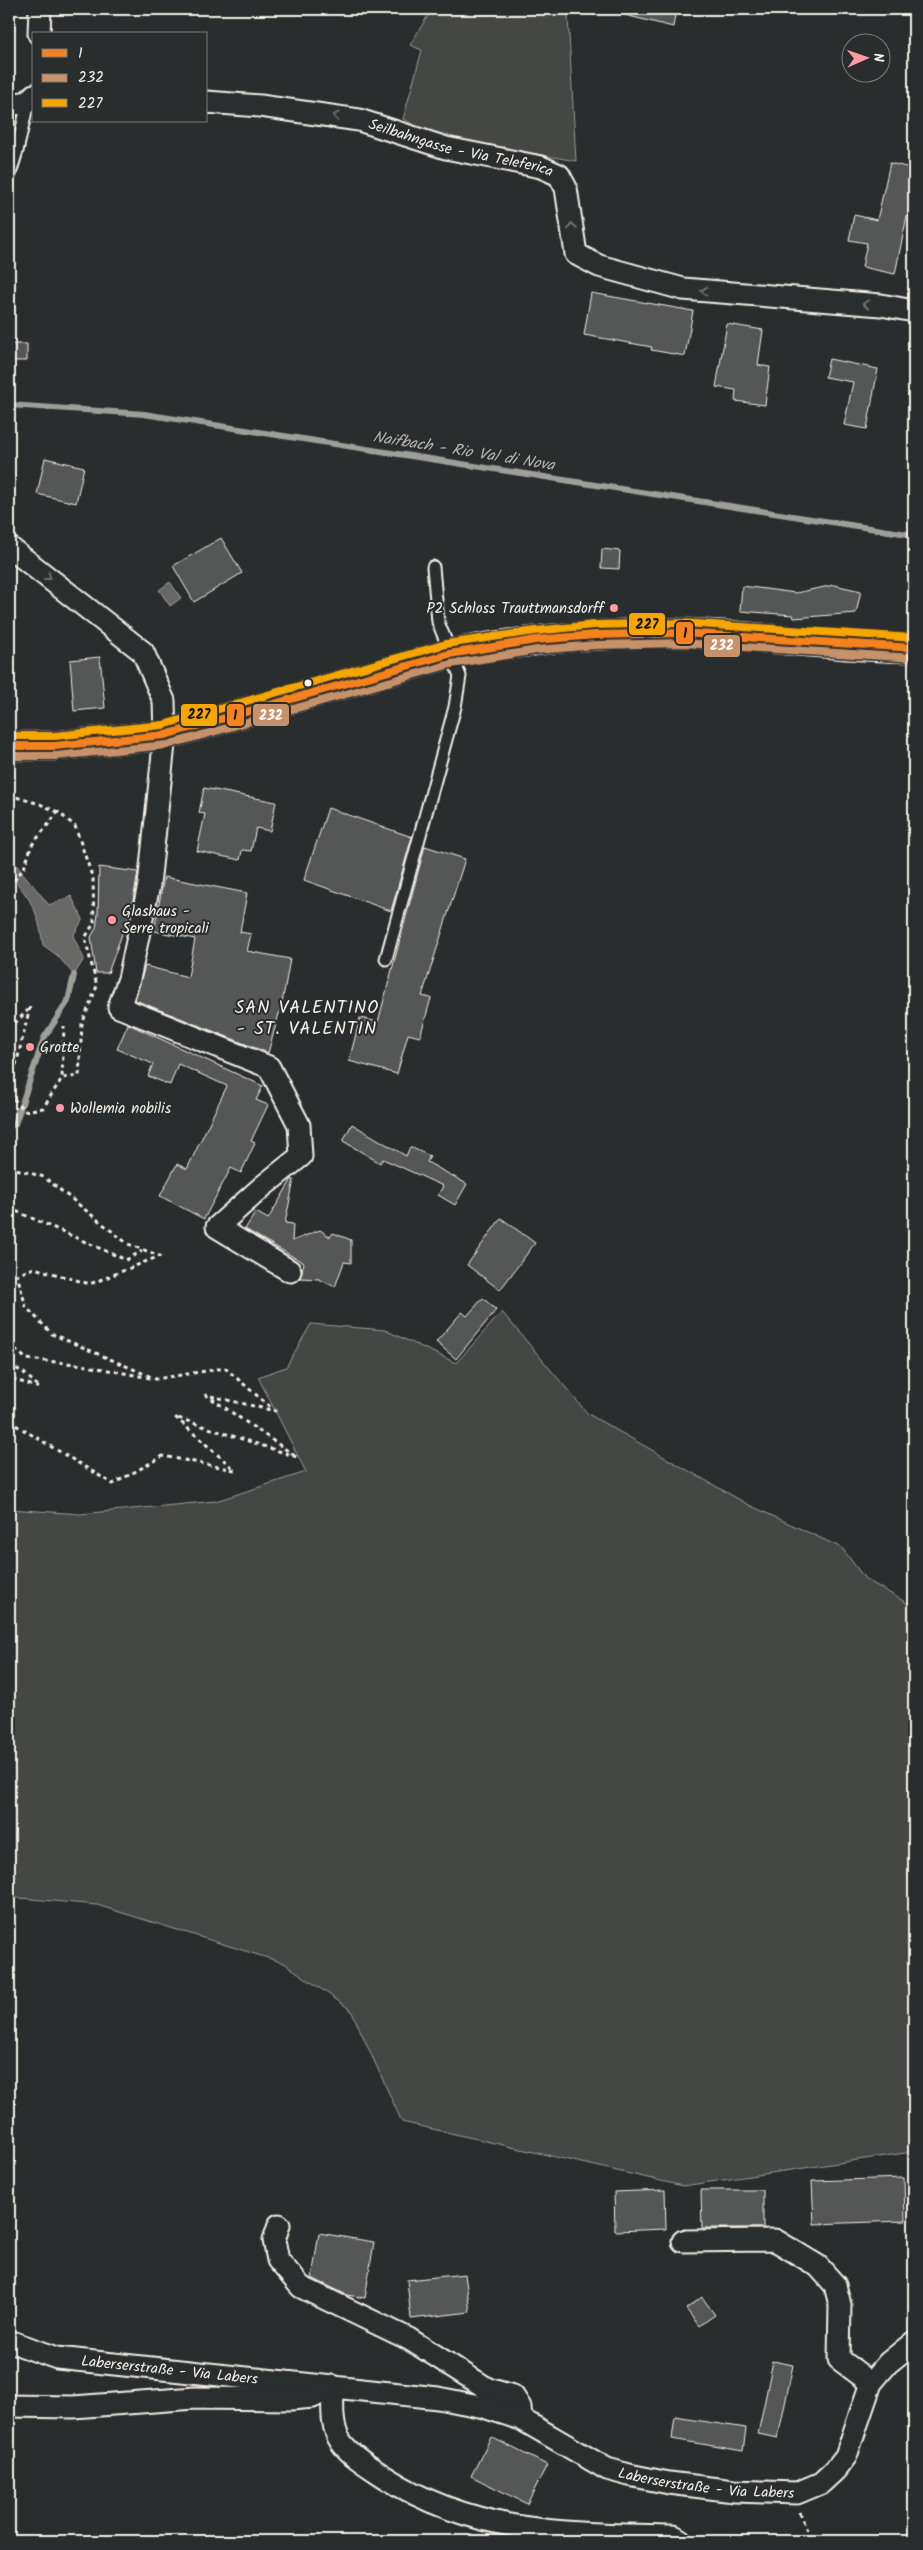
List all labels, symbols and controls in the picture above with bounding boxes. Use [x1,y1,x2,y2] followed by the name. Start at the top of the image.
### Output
[32,32,208,122] legend
[840,32,890,82] north arrow
[78,42,83,66] text: 1
[867,53,889,63] text: N
[78,66,104,90] text: 232
[78,92,103,116] text: 227
[331,111,339,122] one-way arrow
[365,113,557,184] street label: Seilbahngasse - Via Teleferica
[567,222,577,231] one-way arrow
[700,286,708,297] one-way arrow
[862,298,870,309] one-way arrow
[371,425,558,478] water label: Naifbach - Rio Val di Nova
[42,571,51,579] one-way arrow
[426,597,605,621] place label: P2 Schloss Trauttmansdorff
[608,602,620,614] marker: P2 Schloss Trauttmansdorff
[628,612,666,636] line badge: 227
[636,614,659,636] text: 227
[675,621,694,645] line badge: 1
[683,623,688,645] text: 1
[703,634,741,658] line badge: 232
[710,635,734,657] text: 232
[303,678,313,688] unlabelled marker
[180,703,218,727] line badge: 227
[226,703,245,727] line badge: 1
[252,703,290,727] line badge: 232
[188,704,211,726] text: 227
[233,705,238,727] text: 1
[259,705,283,727] text: 232
[122,900,210,941] place label: Glashaus - Serre tropicali
[106,914,118,926] marker: Glashaus - Serre tropicali
[235,994,379,1044] district label: SAN VALENTINO - ST. VALENTIN
[40,1036,80,1060] place label: Grotte
[24,1041,36,1053] marker: Grotte
[70,1097,172,1121] place label: Wollemia nobilis
[54,1102,66,1114] marker: Wollemia nobilis
[80,2350,260,2392] street label: Laberserstraße - Via Labers
[615,2462,795,2506] street label: Laberserstraße - Via Labers

